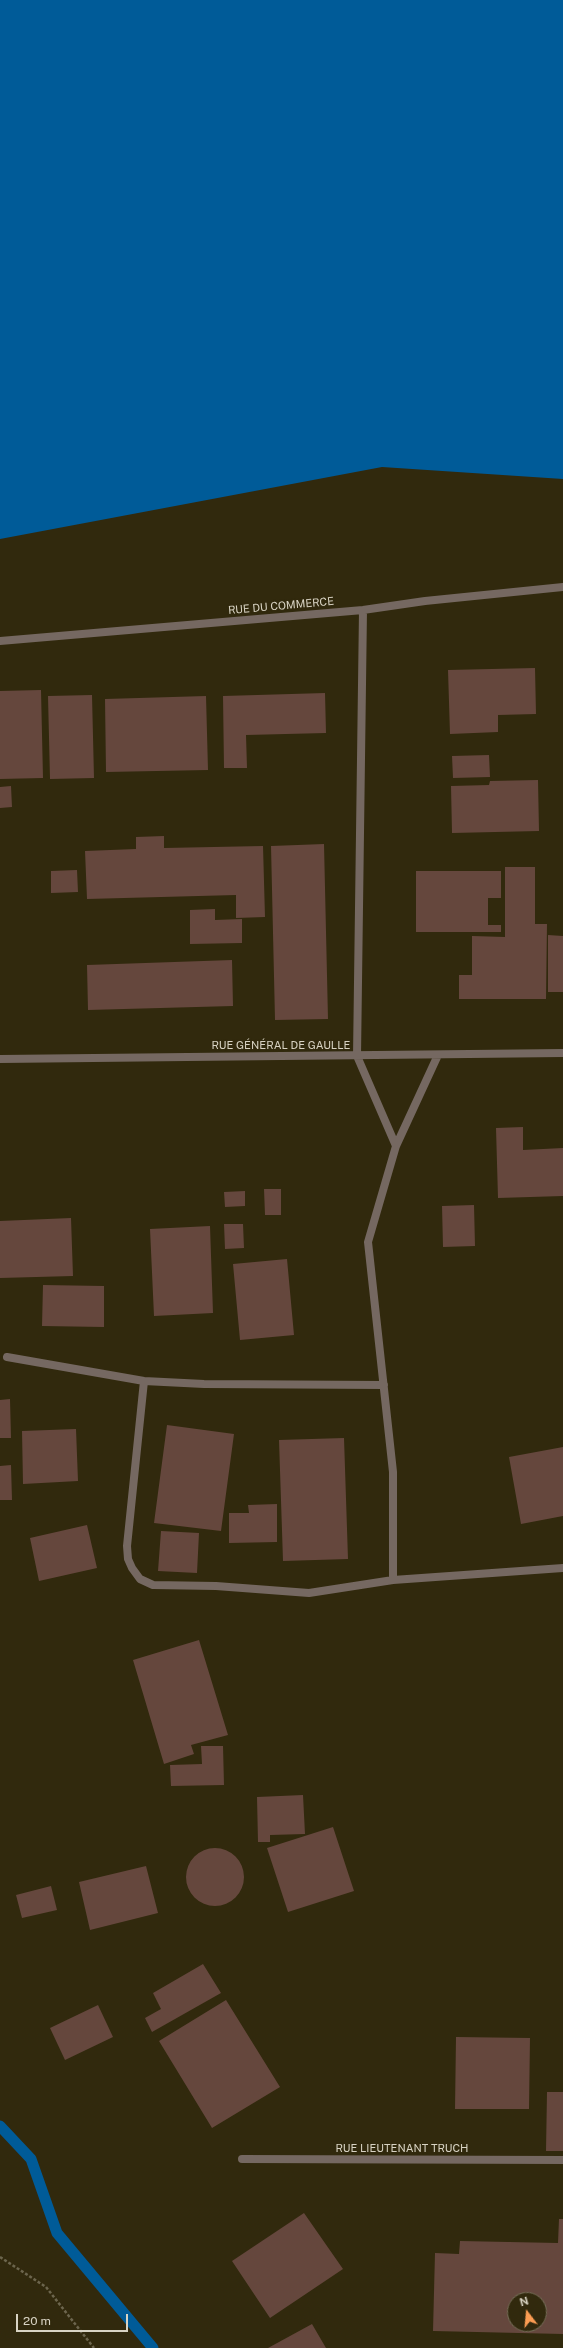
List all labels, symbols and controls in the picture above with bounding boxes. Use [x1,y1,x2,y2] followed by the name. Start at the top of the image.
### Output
[228,595,334,617] street label: RUE DU COMMERCE
[212,1039,350,1053] street label: RUE GÉNÉRAL DE GAULLE
[336,2142,468,2156] street label: RUE LIEUTENANT TRUCH
[507,2292,547,2332] north arrow
[518,2294,530,2308] text: N
[18,2306,130,2332] scale bar
[23,2314,51,2328] text: 20 m

